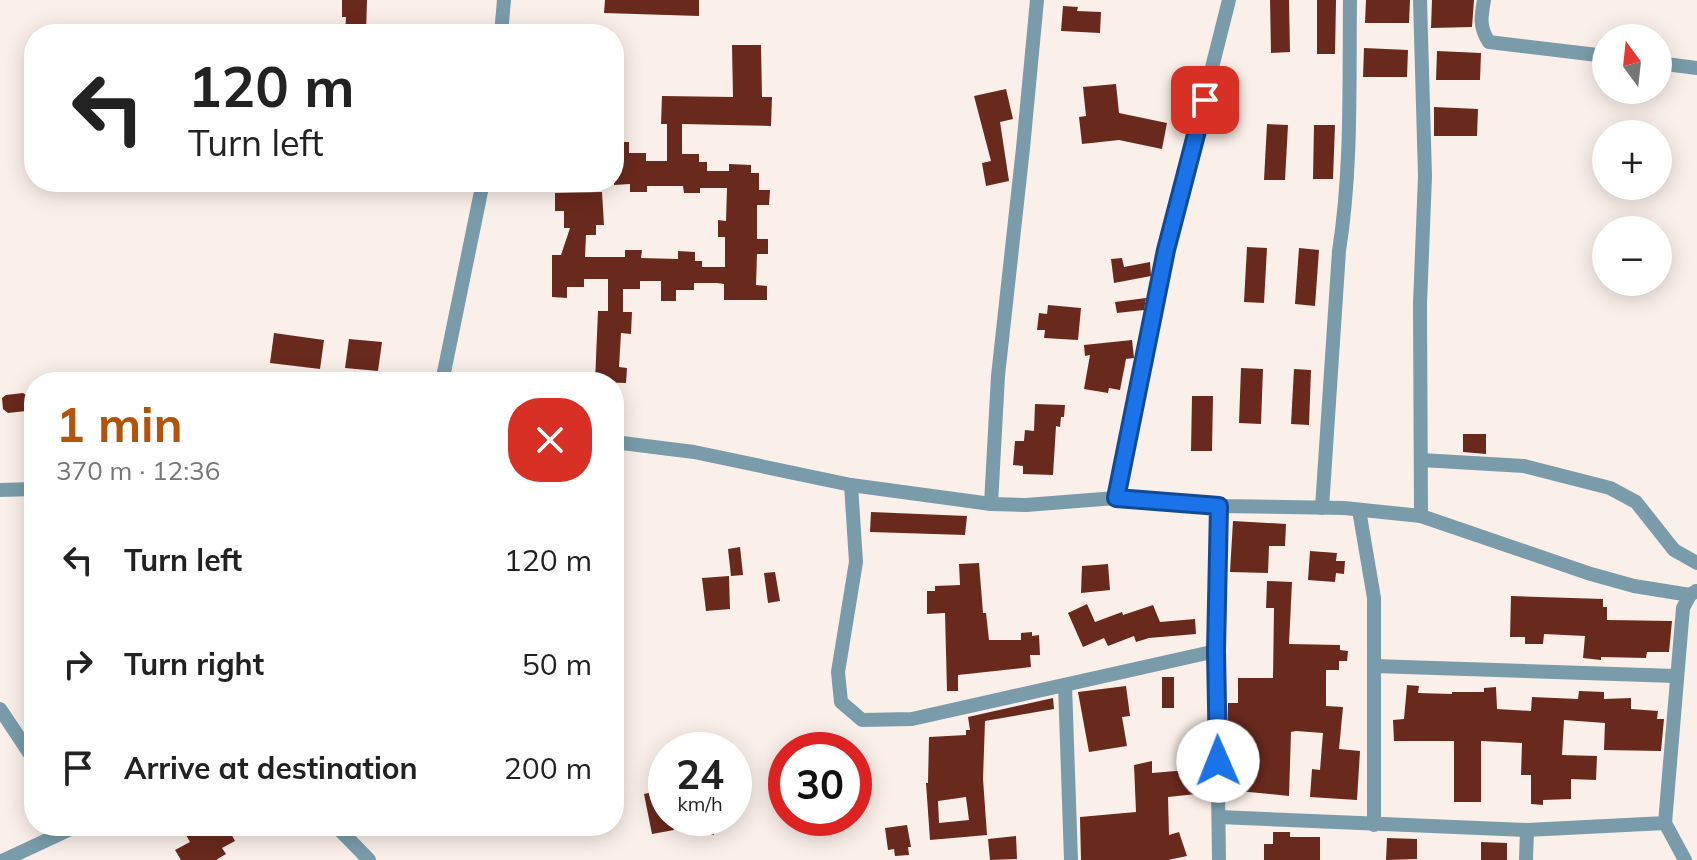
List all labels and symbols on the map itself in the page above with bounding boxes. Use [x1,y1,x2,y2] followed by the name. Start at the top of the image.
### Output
[1592,24,1672,104] north arrow
[1171,66,1239,134] pin
[1176,719,1260,803] position arrow
[768,732,872,836] speed limit sign: 30

